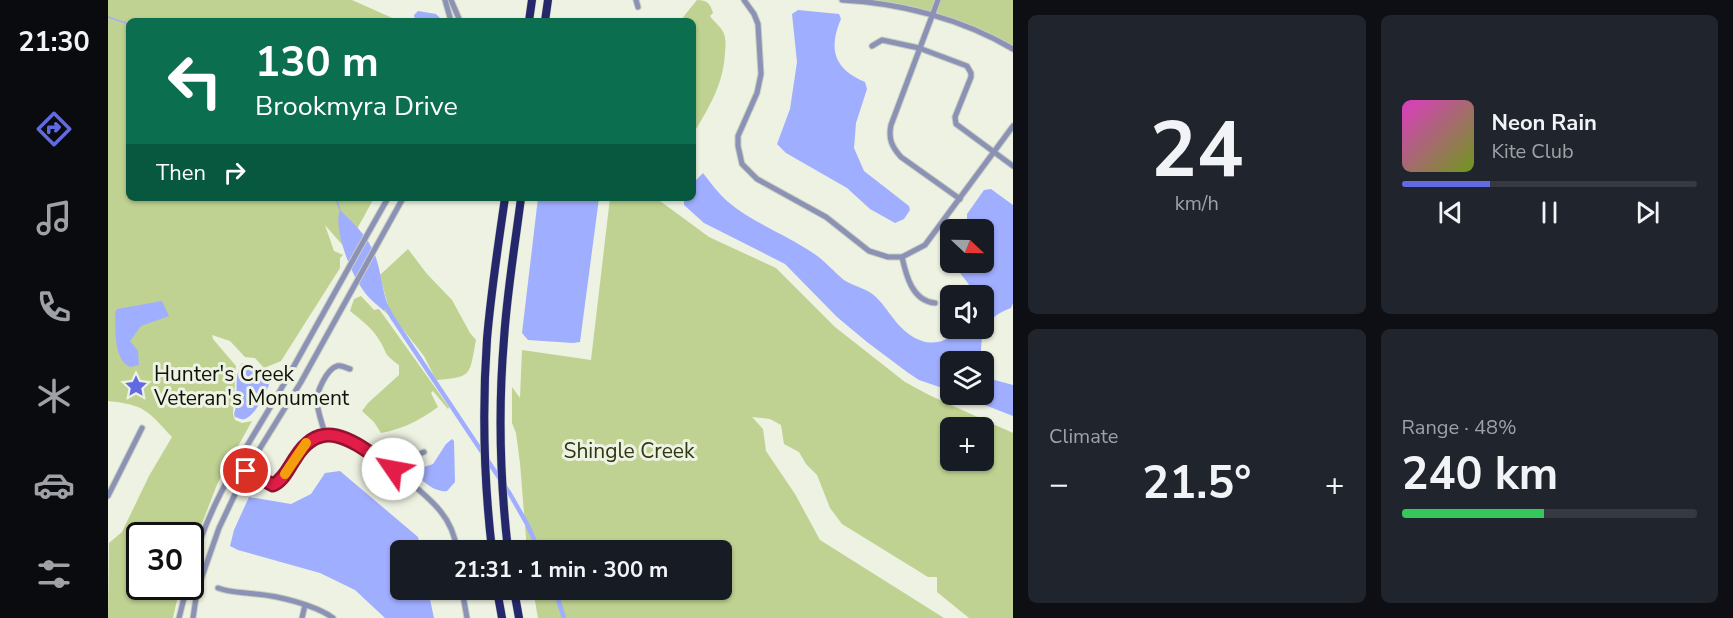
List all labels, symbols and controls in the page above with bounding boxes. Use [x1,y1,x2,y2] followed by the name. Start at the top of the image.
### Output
[18,24,90,61] text: 21:30
[255,34,379,91] text: 130 m
[156,42,234,120] icon: left
[255,88,458,125] text: Brookmyra Drive
[1150,97,1244,204] text: 24
[33,108,75,150] icon: directions
[1492,108,1597,138] text: Neon Rain
[1492,138,1574,165] text: Kite Club
[218,156,251,189] icon: right
[156,158,206,188] text: Then
[1175,190,1219,217] text: km/h
[1434,196,1467,229] icon: previous
[1533,196,1566,229] icon: pause
[1631,196,1664,229] icon: next
[33,197,75,239] icon: music
[940,219,994,273] north arrow
[940,219,994,471] map controls
[940,285,994,339] button: sound
[33,286,75,328] icon: phone
[940,351,994,405] button: layers
[153,360,350,412] place label: Hunter's Creek Veteran's Monument
[123,373,149,399] place icon: Hunter's Creek Veteran's Monument
[33,375,75,417] icon: climate
[1402,414,1517,441] text: Range · 48%
[940,417,994,471] button: +
[1049,423,1118,450] text: Climate
[361,437,425,501] position arrow
[564,437,695,465] park label: Shingle Creek
[1402,444,1558,505] text: 240 km
[220,445,271,496] pin
[1142,453,1251,514] text: 21.5°
[229,454,262,487] icon: arrive
[1049,462,1069,507] text: −
[1325,462,1345,507] text: +
[33,464,75,506] icon: car
[126,522,204,600] speed limit sign: 30
[33,553,75,595] icon: filters
[454,555,668,585] text: 21:31 · 1 min · 300 m

